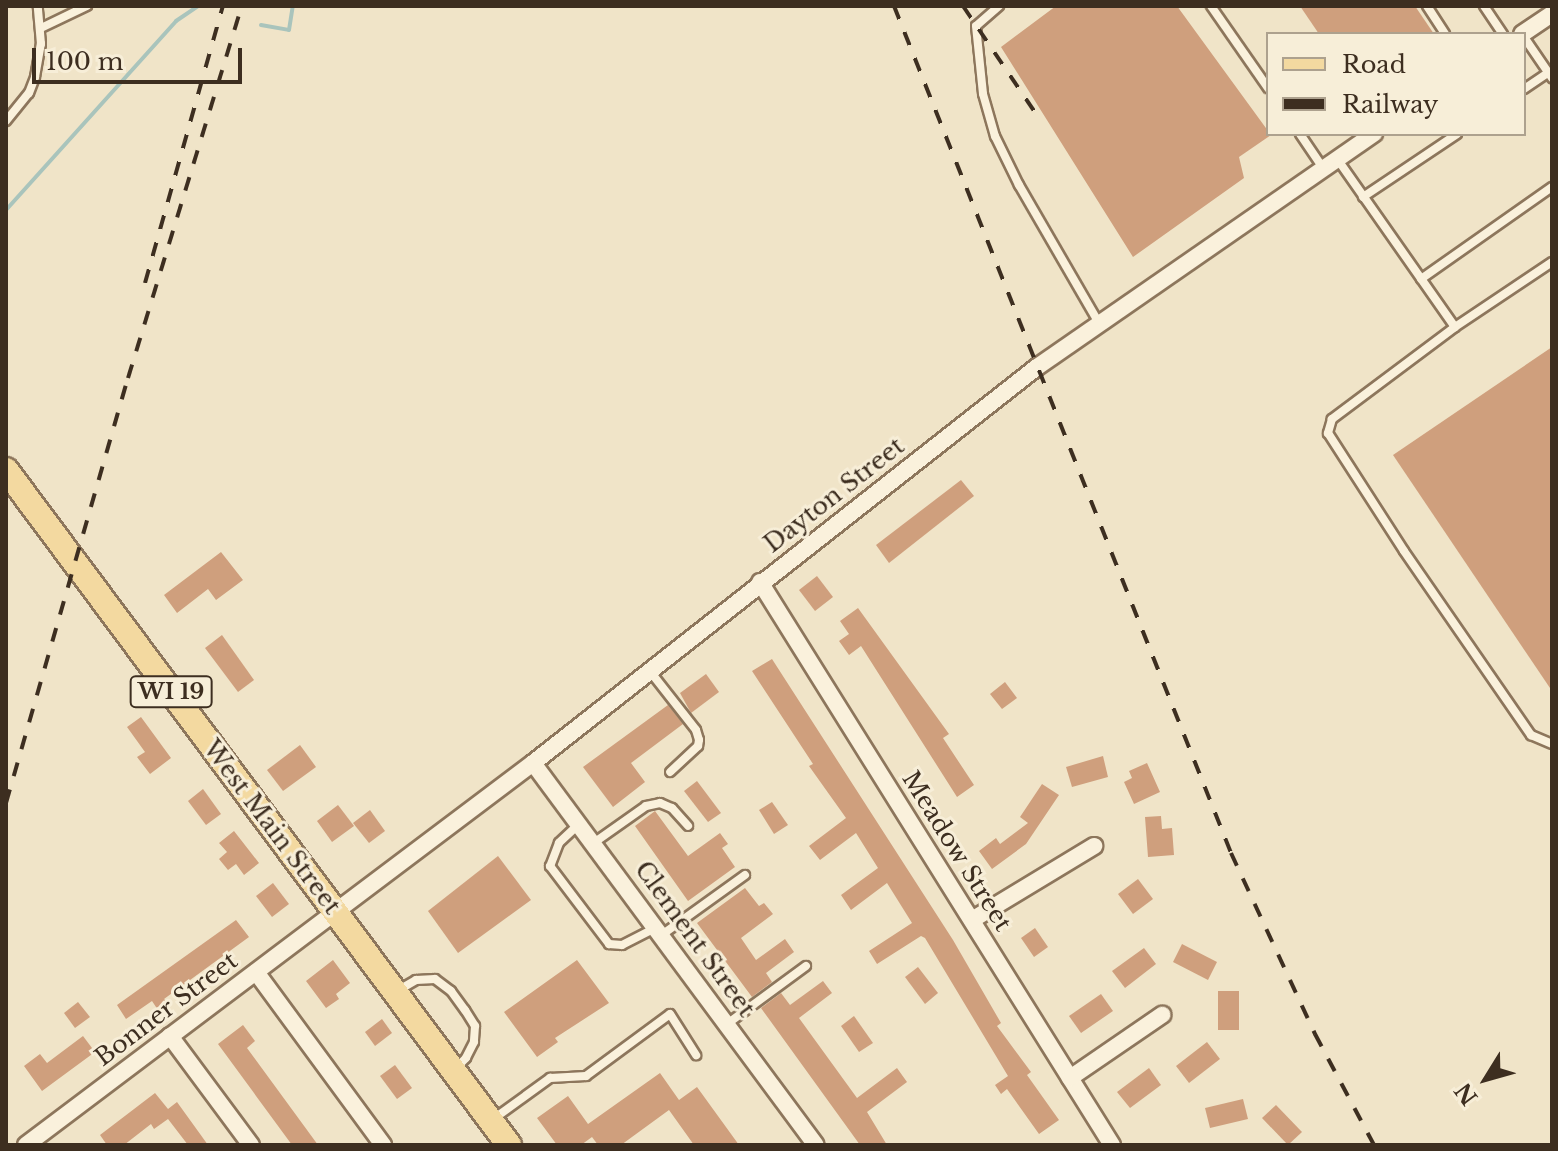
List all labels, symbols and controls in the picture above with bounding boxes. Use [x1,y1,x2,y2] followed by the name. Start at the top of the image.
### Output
[36,32,246,82] scale bar
[1266,32,1526,136] legend
[46,47,124,76] text: 100 m
[1342,50,1406,79] text: Road
[1342,90,1438,119] text: Railway
[758,431,910,559] street label: Dayton Street
[129,674,213,710] road number: WI 19
[197,734,347,920] street label: West Main Street
[896,766,1018,936] street label: Meadow Street
[629,856,761,1022] street label: Clement Street
[89,946,243,1072] street label: Bonner Street
[1446,1039,1526,1119] north arrow
[1449,1077,1483,1110] text: N

